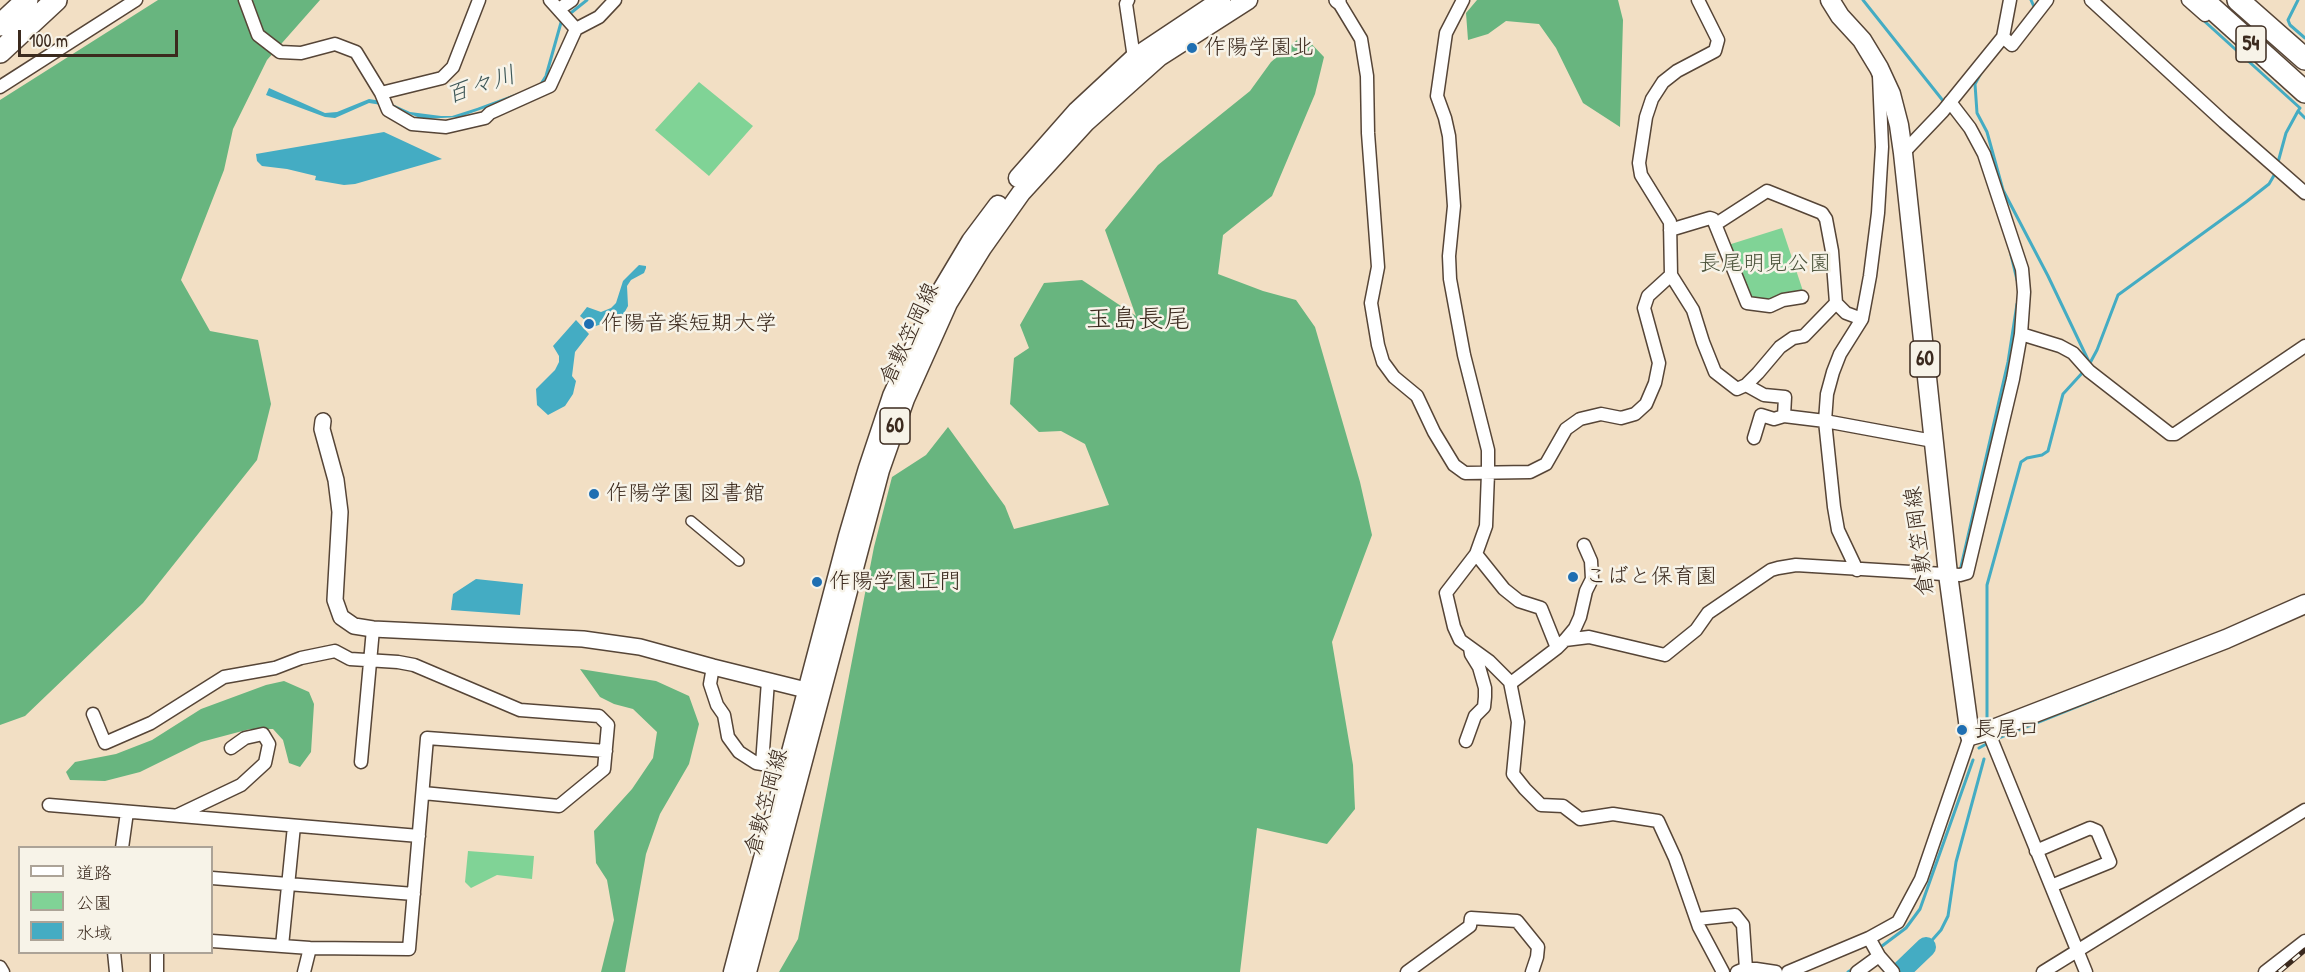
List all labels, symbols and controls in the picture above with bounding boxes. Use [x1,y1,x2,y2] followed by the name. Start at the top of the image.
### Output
[21,18,182,56] scale bar
[2236,26,2266,62] road number: 54
[29,28,68,53] text: 100 m
[1204,35,1314,61] place label: 作陽学園北
[1185,41,1199,55] marker: 作陽学園北
[442,61,520,111] water label: 百々川
[1699,251,1831,277] park label: 長尾明見公園
[875,279,945,389] street label: 倉敷笠岡線
[1086,304,1190,336] district label: 玉島長尾
[601,311,777,337] place label: 作陽音楽短期大学
[582,317,596,331] marker: 作陽音楽短期大学
[1910,341,1940,377] road number: 60
[880,408,910,444] road number: 60
[606,481,765,507] place label: 作陽学園 図書館
[1900,485,1940,597] street label: 倉敷笠岡線
[587,487,601,501] marker: 作陽学園 図書館
[1585,564,1717,590] place label: こばと保育園
[829,569,961,595] place label: 作陽学園正門
[1566,570,1580,584] marker: こばと保育園
[810,575,824,589] marker: 作陽学園正門
[1974,717,2040,743] place label: 長尾口
[1955,723,1969,737] marker: 長尾口
[740,745,794,859] street label: 倉敷笠岡線
[18,846,213,954] legend
[76,860,112,885] text: 道路
[76,890,112,915] text: 公園
[76,920,112,945] text: 水域

